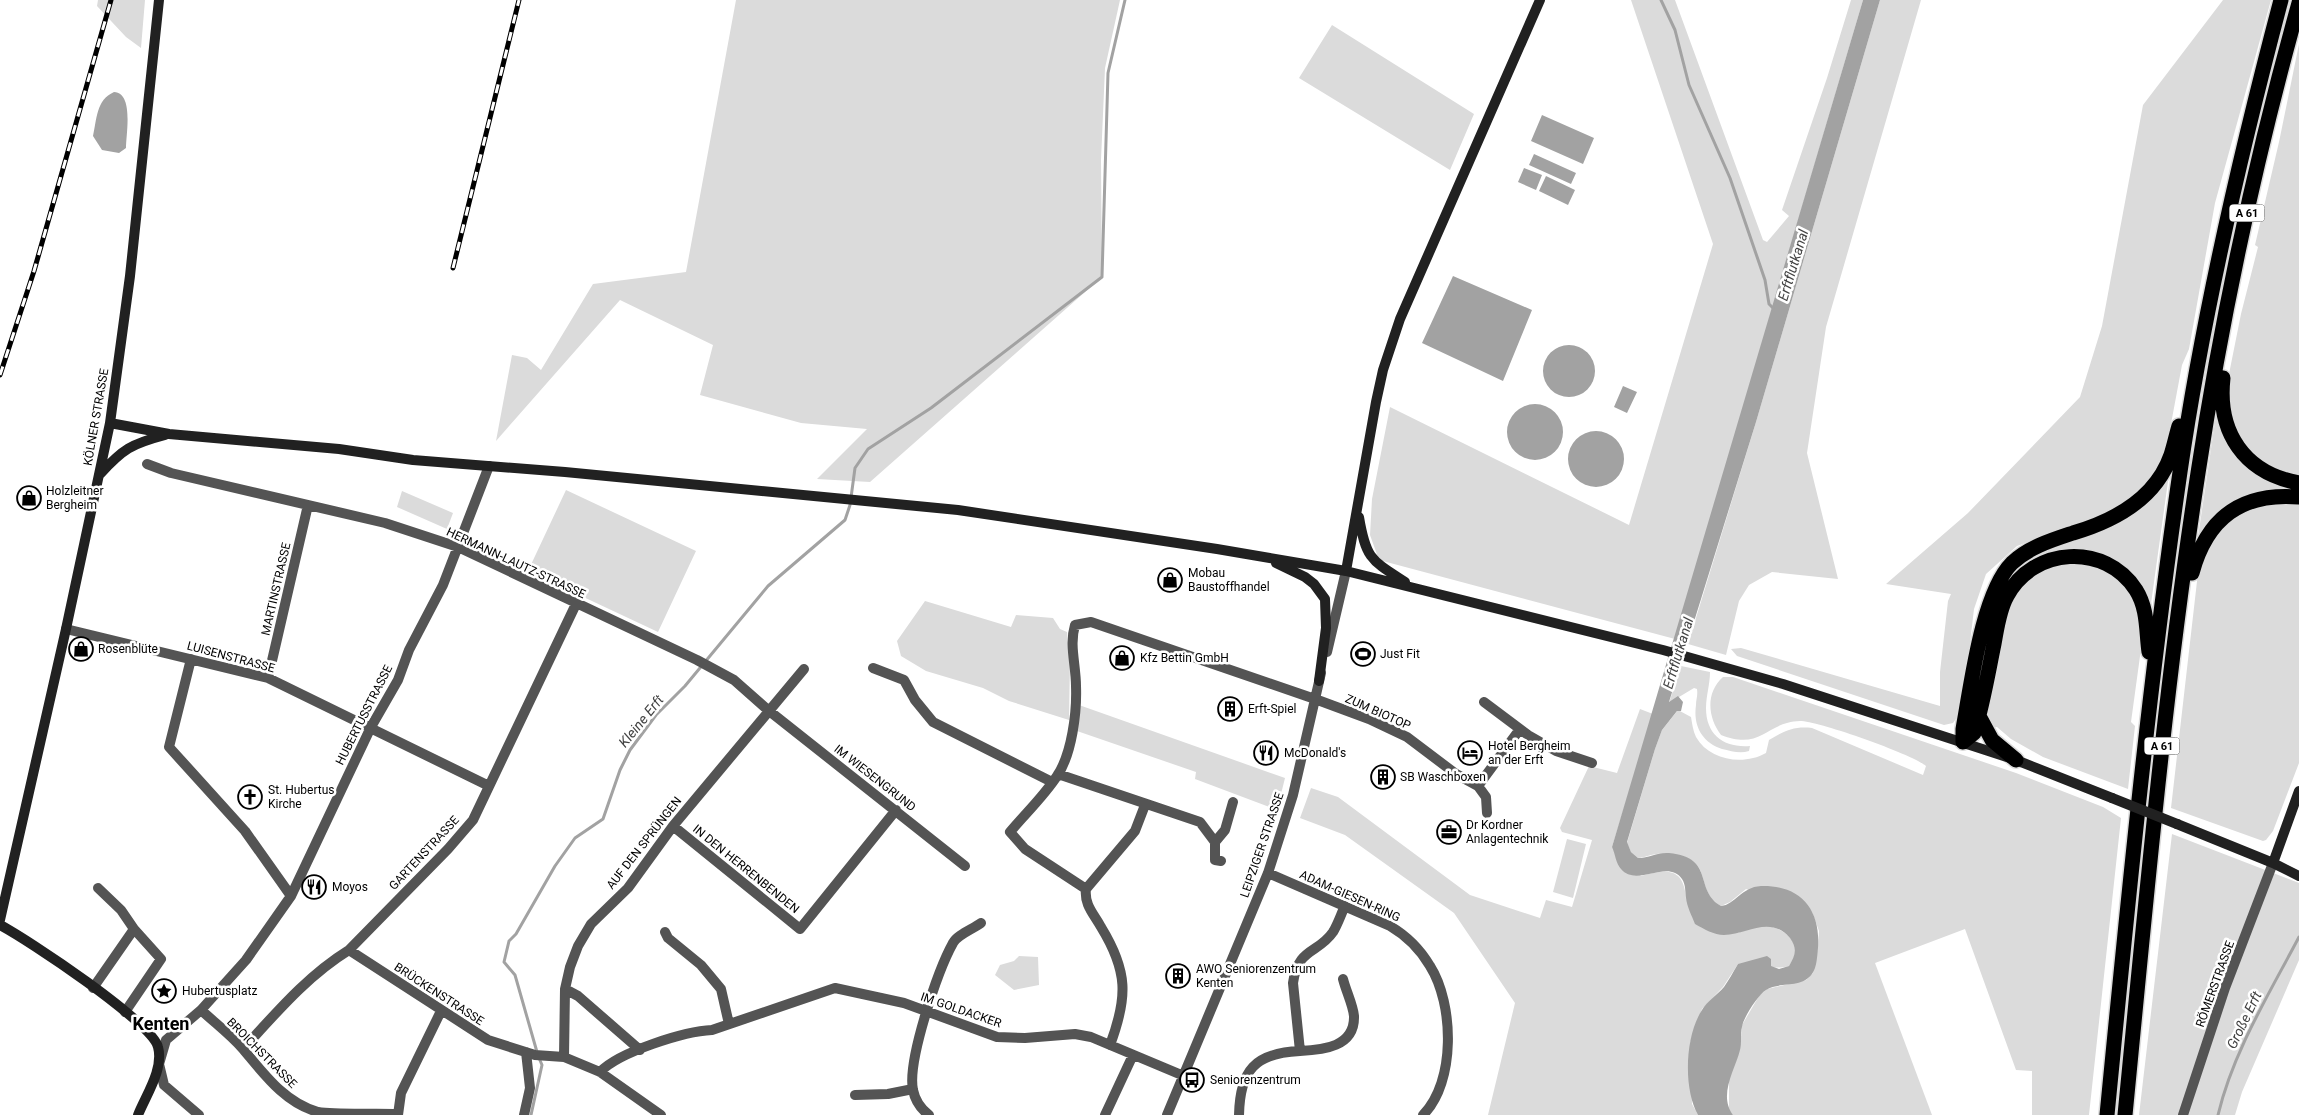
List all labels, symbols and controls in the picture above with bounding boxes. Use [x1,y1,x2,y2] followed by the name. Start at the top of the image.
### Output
[2230,204,2264,222] road number: A 61
[1775,227,1812,303] water label: Erftflutkanal
[80,367,111,467] street label: KÖLNER STRASSE
[46,484,103,512] place label: Holzleitner Bergheim
[16,485,42,511] shop icon: Holzleitner Bergheim
[444,525,588,602] street label: HERMANN-LAUTZ-STRASSE
[259,541,294,637] street label: MARTINSTRASSE
[1188,566,1270,594] place label: Mobau Baustoffhandel
[1157,567,1183,593] shop icon: Mobau Baustoffhandel
[1660,615,1697,691] water label: Erftflutkanal
[68,636,94,662] shop icon: Rosenblüte
[186,639,277,675] street label: LUISENSTRASSE
[1350,641,1376,667] sports icon: Just Fit
[98,642,158,656] place label: Rosenblüte
[1109,645,1135,671] shop icon: Kfz Bettin GmbH
[1380,647,1420,661] place label: Just Fit
[1140,651,1229,665] place label: Kfz Bettin GmbH
[333,663,395,767] street label: HUBERTUSSTRASSE
[615,691,667,750] water label: Kleine Erft
[1343,691,1413,733] street label: ZUM BIOTOP
[1217,696,1243,722] building icon: Erft-Spiel
[1248,702,1296,716] place label: Erft-Spiel
[2144,738,2180,754] road number: A 61
[1488,739,1571,767] place label: Hotel Bergheim an der Erft
[1253,740,1279,766] restaurant icon: McDonald's
[1457,740,1483,766] hotel icon: Hotel Bergheim an der Erft
[831,742,919,814] street label: IM WIESENGRUND
[1284,746,1346,760] place label: McDonald's
[1370,764,1396,790] building icon: SB Waschboxen
[1400,770,1486,784] place label: SB Waschboxen
[268,783,335,811] place label: St. Hubertus Kirche
[237,784,263,810] church icon: St. Hubertus Kirche
[1237,790,1287,899] street label: LEIPZIGER STRASSE
[603,793,684,892] street label: AUF DEN SPRÜNGEN
[386,813,462,893] street label: GARTENSTRASSE
[1466,818,1549,846] place label: Dr Kordner Anlagentechnik
[1436,819,1462,845] office icon: Dr Kordner Anlagentechnik
[690,822,802,916] street label: IN DEN HERRENBENDEN
[1298,868,1402,924] street label: ADAM-GIESEN-RING
[301,874,327,900] restaurant icon: Moyos
[332,880,368,894] place label: Moyos
[2192,938,2237,1029] street label: RÖMERSTRASSE
[392,959,487,1028] street label: BRÜCKENSTRASSE
[1196,962,1316,990] place label: AWO Seniorenzentrum Kenten
[1165,963,1191,989] building icon: AWO Seniorenzentrum Kenten
[151,978,177,1004] place icon: Hubertusplatz
[182,984,257,998] place label: Hubertusplatz
[2223,988,2265,1051] water label: Große Erft
[919,990,1004,1031] street label: IM GOLDACKER
[133,1013,189,1034] district label: Kenten
[224,1015,300,1091] street label: BROICHSTRASSE
[1179,1067,1205,1093] bus stop icon: Seniorenzentrum
[1210,1073,1301,1087] place label: Seniorenzentrum

